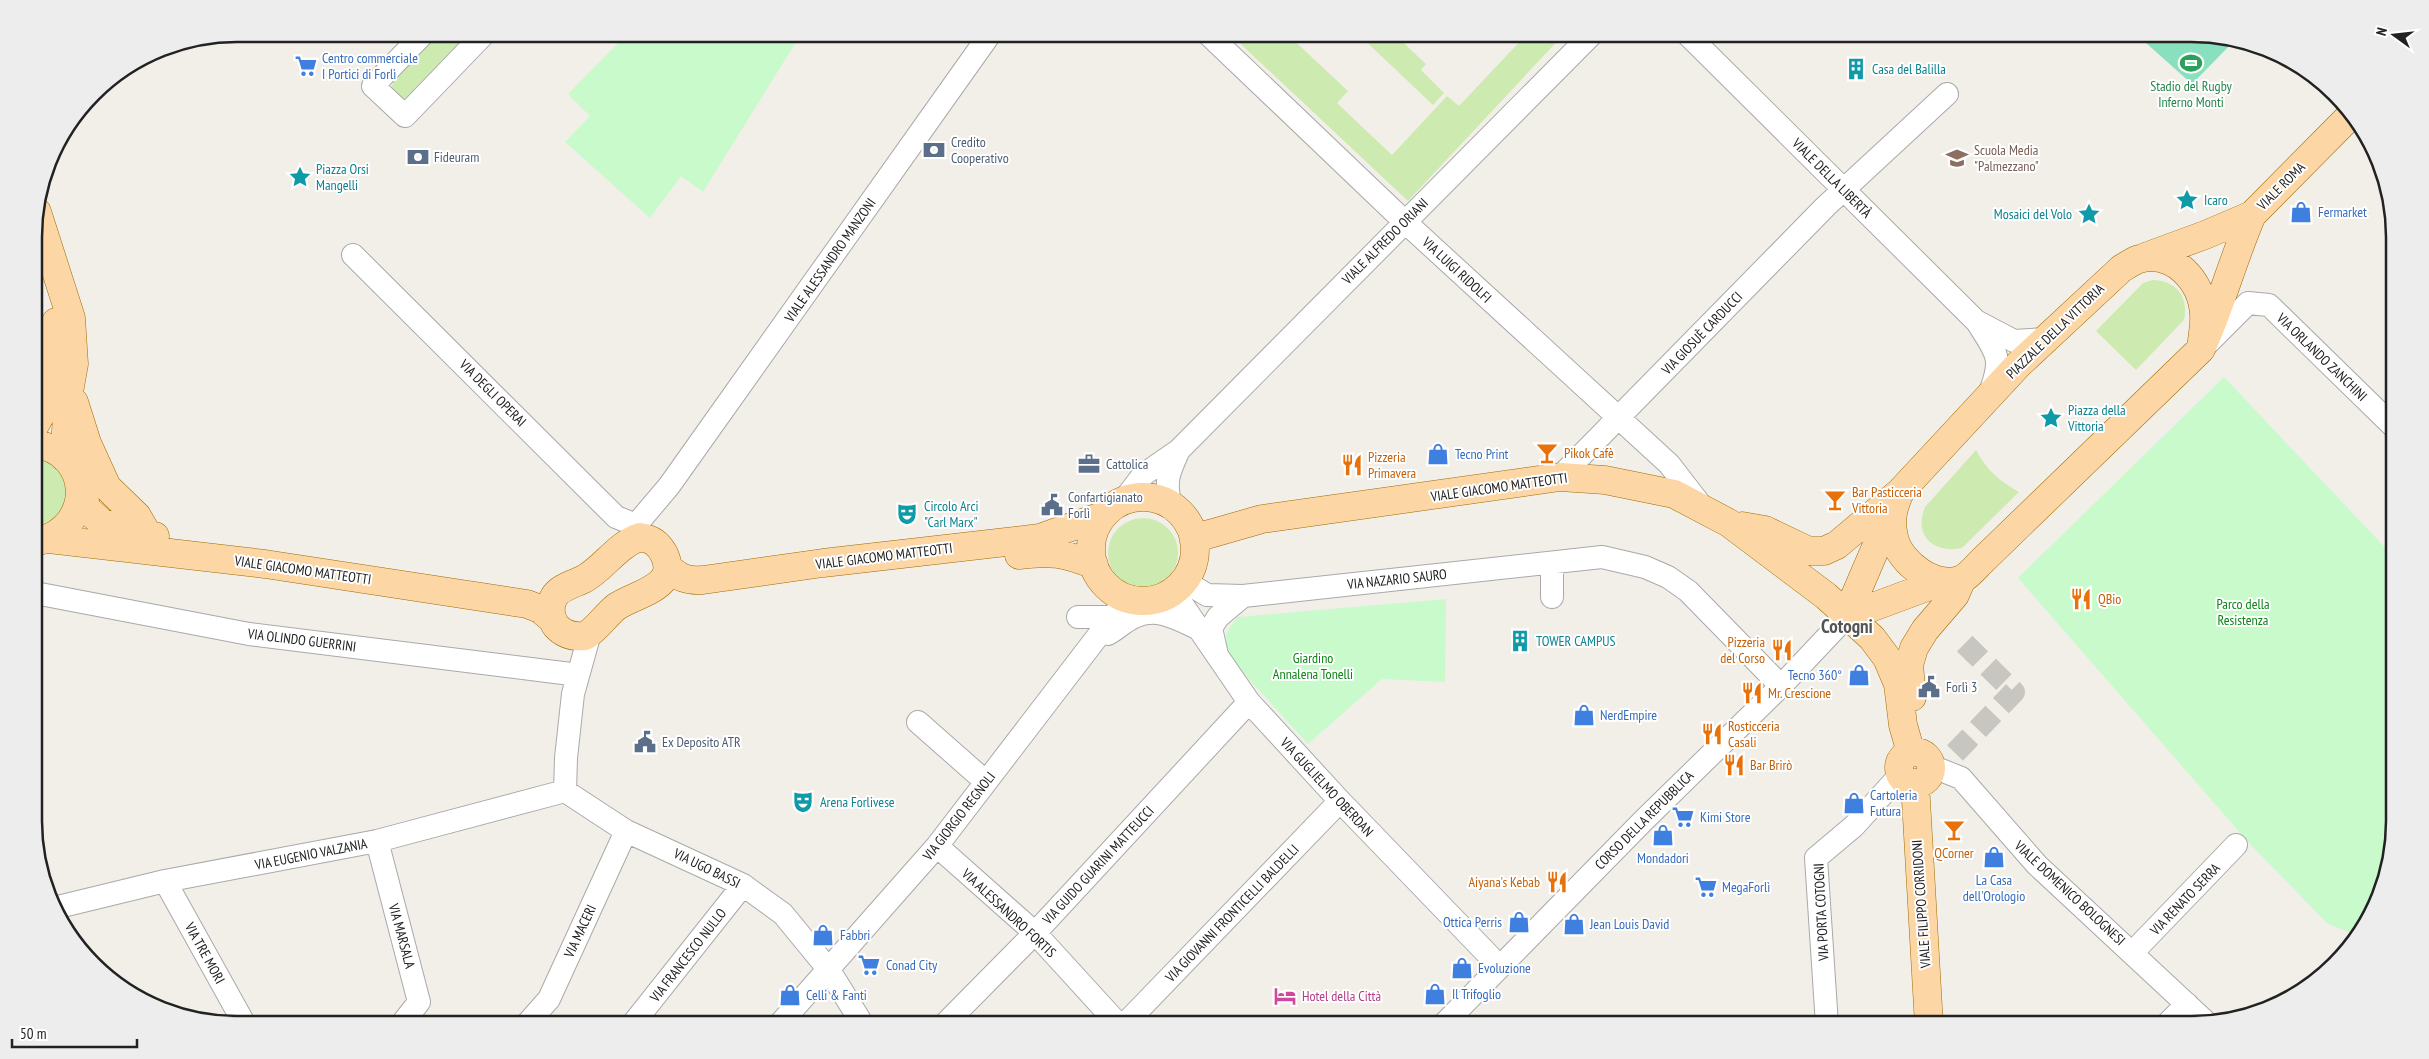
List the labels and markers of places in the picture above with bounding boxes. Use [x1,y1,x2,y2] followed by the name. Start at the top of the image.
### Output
[322,49,418,83] place label: Centro commerciale I Portici di Forlì
[2178,50,2204,76] sports icon: Stadio del Rugby Inferno Monti
[293,53,319,79] supermarket icon: Centro commerciale I Portici di Forlì
[1843,56,1869,82] building icon: Casa del Balilla
[1872,60,1946,78] place label: Casa del Balilla
[2150,77,2233,111] place label: Stadio del Rugby Inferno Monti
[951,133,1009,167] place label: Credito Cooperativo
[921,137,947,163] bank icon: Credito Cooperativo
[1974,141,2039,175] place label: Scuola Media "Palmezzano"
[405,144,431,170] bank icon: Fideuram
[1944,145,1970,171] school or university icon: Scuola Media "Palmezzano"
[434,148,479,166] place label: Fideuram
[316,160,369,194] place label: Piazza Orsi Mangelli
[287,164,313,190] place icon: Piazza Orsi Mangelli
[2174,187,2200,213] place icon: Icaro
[2204,191,2228,209] place label: Icaro
[2288,199,2314,225] shop icon: Fermarket
[2076,201,2102,227] place icon: Mosaici del Volo
[2318,203,2367,221] place label: Fermarket
[1994,205,2072,223] place label: Mosaici del Volo
[2067,401,2126,435] place label: Piazza della Vittoria
[2038,405,2064,431] place icon: Piazza della Vittoria
[1534,440,1560,466] bar icon: Pikok Cafè
[1425,441,1451,467] shop icon: Tecno Print
[1564,444,1614,462] place label: Pikok Cafè
[1455,445,1509,463] place label: Tecno Print
[1368,448,1416,482] place label: Pizzeria Primavera
[1076,451,1102,477] office icon: Cattolica
[1339,452,1365,478] restaurant icon: Pizzeria Primavera
[1106,455,1148,473] place label: Cattolica
[1851,483,1922,517] place label: Bar Pasticceria Vittoria
[1822,487,1848,513] bar icon: Bar Pasticceria Vittoria
[1068,488,1143,522] place label: Confartigianato Forlì
[1039,492,1065,518] public building icon: Confartigianato Forlì
[924,497,978,531] place label: Circolo Arci "Carl Marx"
[894,501,920,527] theatre icon: Circolo Arci "Carl Marx"
[2068,586,2094,612] restaurant icon: QBio
[2098,590,2121,608] place label: QBio
[1507,628,1533,654] building icon: TOWER CAMPUS
[1536,632,1616,650] place label: TOWER CAMPUS
[1720,633,1765,667] place label: Pizzeria del Corso
[1769,637,1795,663] restaurant icon: Pizzeria del Corso
[1846,662,1872,688] shop icon: Tecno 360°
[1788,666,1842,684] place label: Tecno 360°
[1916,674,1942,700] public building icon: Forlì 3
[1946,678,1977,696] place label: Forlì 3
[1739,680,1765,706] restaurant icon: Mr. Crescione
[1768,684,1831,702] place label: Mr. Crescione
[1571,702,1597,728] shop icon: NerdEmpire
[1600,706,1657,724] place label: NerdEmpire
[1728,717,1780,751] place label: Rosticceria Casali
[1699,721,1725,747] restaurant icon: Rosticceria Casali
[632,729,658,755] public building icon: Ex Deposito ATR
[662,733,741,751] place label: Ex Deposito ATR
[1721,752,1747,778] restaurant icon: Bar Brirò
[1750,756,1792,774] place label: Bar Brirò
[1870,786,1917,820] place label: Cartoleria Futura
[790,789,816,815] theatre icon: Arena Forlivese
[1841,790,1867,816] shop icon: Cartoleria Futura
[820,793,895,811] place label: Arena Forlivese
[1670,804,1696,830] supermarket icon: Kimi Store
[1700,808,1751,826] place label: Kimi Store
[1941,817,1967,843] bar icon: QCorner
[1650,822,1676,848] shop icon: Mondadori
[1934,844,1974,862] place label: QCorner
[1981,844,2007,870] shop icon: La Casa dell'Orologio
[1637,849,1689,867] place label: Mondadori
[1544,869,1570,895] restaurant icon: Aiyana's Kebab
[1963,871,2025,905] place label: La Casa dell'Orologio
[1468,873,1540,891] place label: Aiyana's Kebab
[1693,874,1719,900] supermarket icon: MegaForlì
[1722,878,1770,896] place label: MegaForlì
[1506,909,1532,935] shop icon: Ottica Perris
[1561,911,1587,937] shop icon: Jean Louis David
[1443,913,1502,931] place label: Ottica Perris
[1589,915,1669,933] place label: Jean Louis David
[810,922,836,948] shop icon: Fabbri
[840,926,870,944] place label: Fabbri
[856,952,882,978] supermarket icon: Conad City
[1449,955,1475,981] shop icon: Evoluzione
[886,956,938,974] place label: Conad City
[1478,959,1531,977] place label: Evoluzione
[1422,981,1448,1007] shop icon: Il Trifoglio
[777,982,803,1008] shop icon: Celli & Fanti
[1272,983,1298,1009] hotel icon: Hotel della Città
[1452,985,1501,1003] place label: Il Trifoglio
[806,986,867,1004] place label: Celli & Fanti
[1302,987,1381,1005] place label: Hotel della Città

